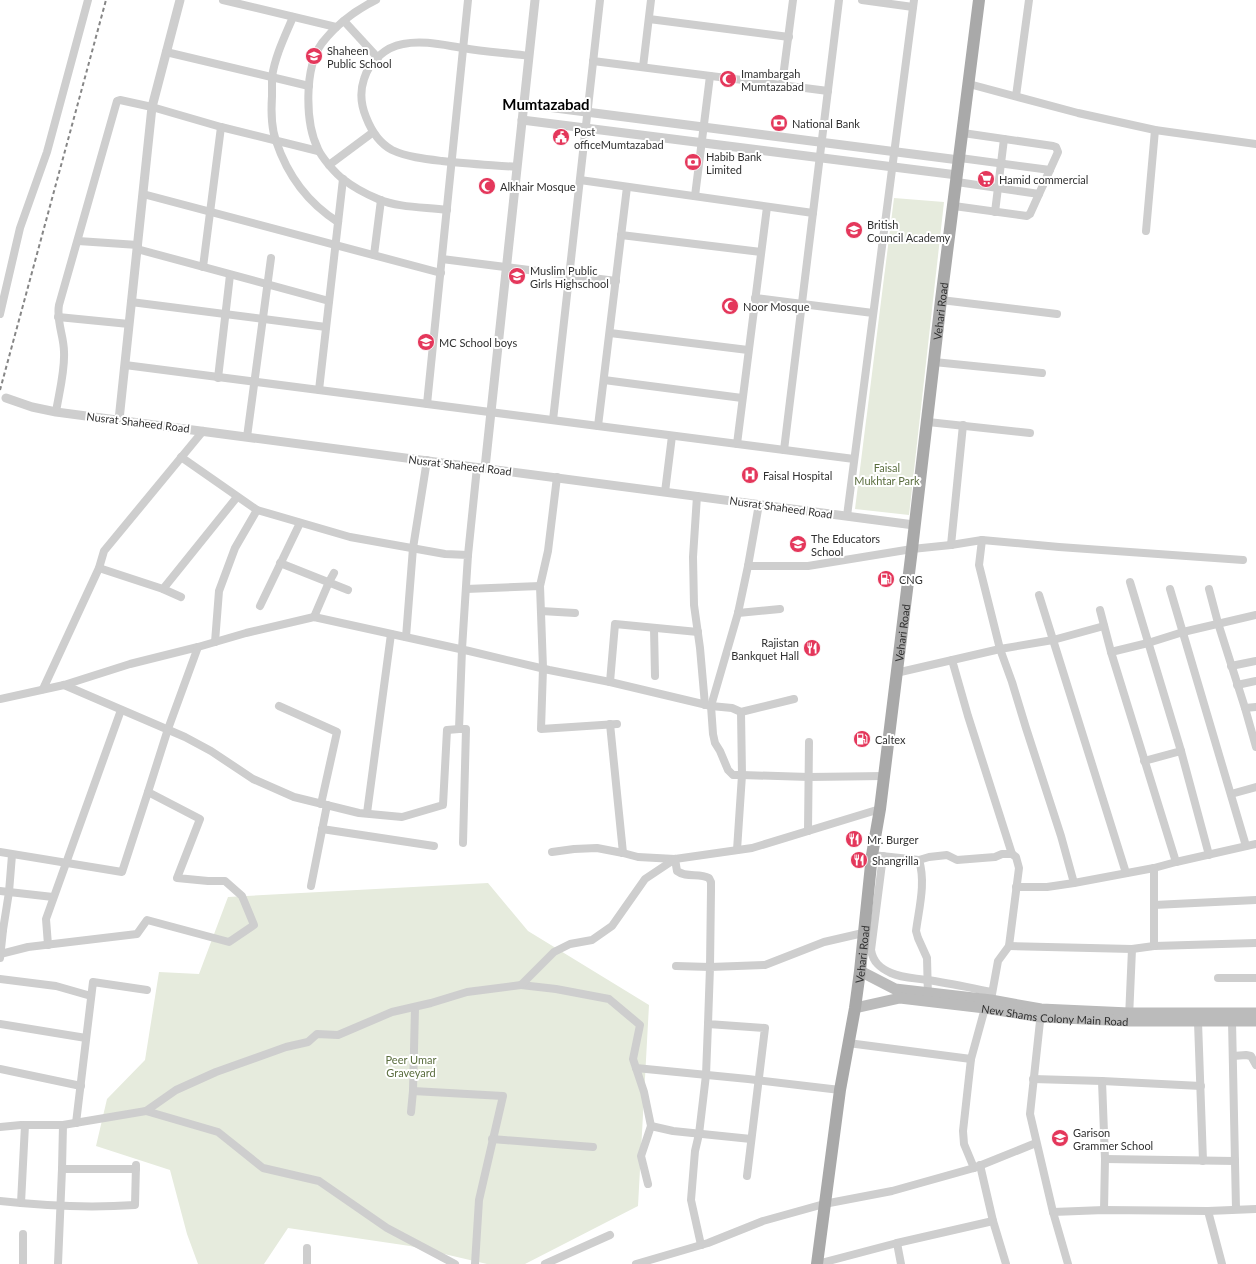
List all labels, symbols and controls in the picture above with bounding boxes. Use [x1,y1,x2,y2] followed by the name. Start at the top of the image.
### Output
[327,44,392,70] place label: Shaheen Public School
[304,46,324,66] school or university icon: Shaheen Public School
[741,67,804,93] place label: Imambargah Mumtazabad
[718,69,738,89] mosque icon: Imambargah Mumtazabad
[502,95,590,113] district label: Mumtazabad
[769,113,789,133] bank icon: National Bank
[792,117,860,130] place label: National Bank
[574,125,664,151] place label: Post officeMumtazabad
[551,127,571,147] public building icon: Post officeMumtazabad
[706,150,762,176] place label: Habib Bank Limited
[683,152,703,172] bank icon: Habib Bank Limited
[976,169,996,189] supermarket icon: Hamid commercial
[999,173,1088,186] place label: Hamid commercial
[477,176,497,196] mosque icon: Alkhair Mosque
[500,180,576,193] place label: Alkhair Mosque
[867,218,951,244] place label: British Council Academy
[844,220,864,240] school or university icon: British Council Academy
[530,264,609,290] place label: Muslim Public Girls Highschool
[507,266,527,286] school or university icon: Muslim Public Girls Highschool
[930,282,950,341] street label: Vehari Road
[720,296,740,316] mosque icon: Noor Mosque
[743,300,810,313] place label: Noor Mosque
[416,332,436,352] school or university icon: MC School boys
[439,336,517,349] place label: MC School boys
[86,409,190,435] street label: Nusrat Shaheed Road
[408,452,512,478] street label: Nusrat Shaheed Road
[854,461,920,487] park label: Faisal Mukhtar Park
[740,465,760,485] hospital icon: Faisal Hospital
[763,469,832,482] place label: Faisal Hospital
[729,493,833,521] street label: Nusrat Shaheed Road
[811,532,880,558] place label: The Educators School
[788,534,808,554] school or university icon: The Educators School
[876,569,896,589] fuel station icon: CNG
[899,573,923,586] place label: CNG
[892,603,912,662] street label: Vehari Road
[731,636,799,662] place label: Rajistan Bankquet Hall
[802,638,822,658] restaurant icon: Rajistan Bankquet Hall
[852,729,872,749] fuel station icon: Caltex
[875,733,906,746] place label: Caltex
[844,829,864,849] restaurant icon: Mr. Burger
[867,833,919,846] place label: Mr. Burger
[849,850,869,870] restaurant icon: Shangrilla
[872,854,919,867] place label: Shangrilla
[852,925,871,984] street label: Vehari Road
[981,1001,1129,1027] street label: New Shams Colony Main Road
[386,1053,436,1079] park label: Peer Umar Graveyard
[1073,1126,1153,1152] place label: Garison Grammer School
[1050,1128,1070,1148] school or university icon: Garison Grammer School

